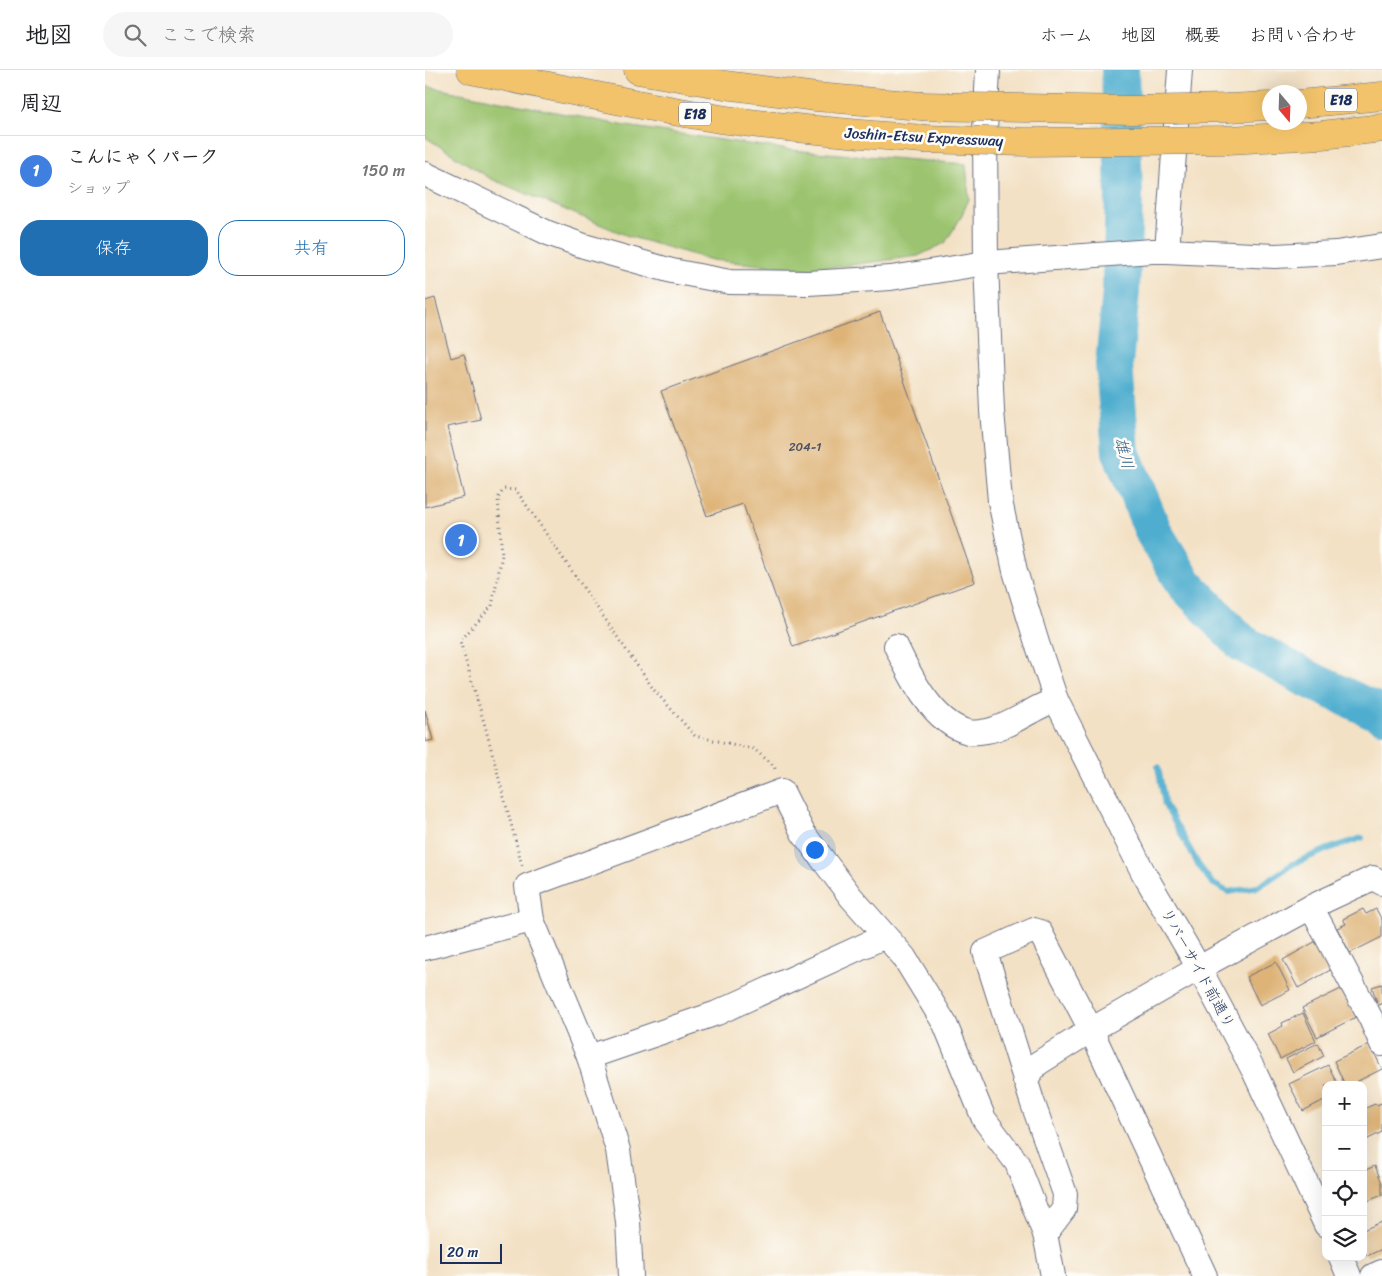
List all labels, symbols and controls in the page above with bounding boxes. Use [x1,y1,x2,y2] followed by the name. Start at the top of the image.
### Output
[103,12,453,57] search box
[25,14,73,56] text: 地図
[161,18,256,51] text: ここで検索
[1040,19,1093,51] text: ホーム
[1121,19,1157,51] text: 地図
[1185,19,1221,51] text: 概要
[1249,19,1357,51] text: お問い合わせ
[121,21,149,49] icon: search
[20,84,62,122] text: 周辺
[1262,85,1307,130] north arrow
[1325,88,1357,112] road number: E18
[679,103,711,126] road number: E18
[843,120,1004,154] street label: Joshin-Etsu Expressway
[67,140,219,173] text: こんにゃくパーク
[33,156,39,185] text: 1
[362,156,405,185] text: 150 m
[67,173,130,202] text: ショップ
[20,220,208,276] button: 保存
[218,220,405,276] button: 共有
[1107,434,1142,472] water label: 雄川
[789,436,821,458] house number: 204-1
[445,521,477,559] pin: 1
[802,837,828,863] your location
[1154,903,1242,1033] street label: リバーサイド前通り
[1322,1081,1367,1261] map controls
[1322,1081,1367,1126] button: +
[1322,1126,1367,1171] button: −
[1322,1171,1367,1216] button: locate
[1322,1216,1367,1261] button: layers
[447,1240,478,1265] text: 20 m
[440,1241,503,1264] scale bar

